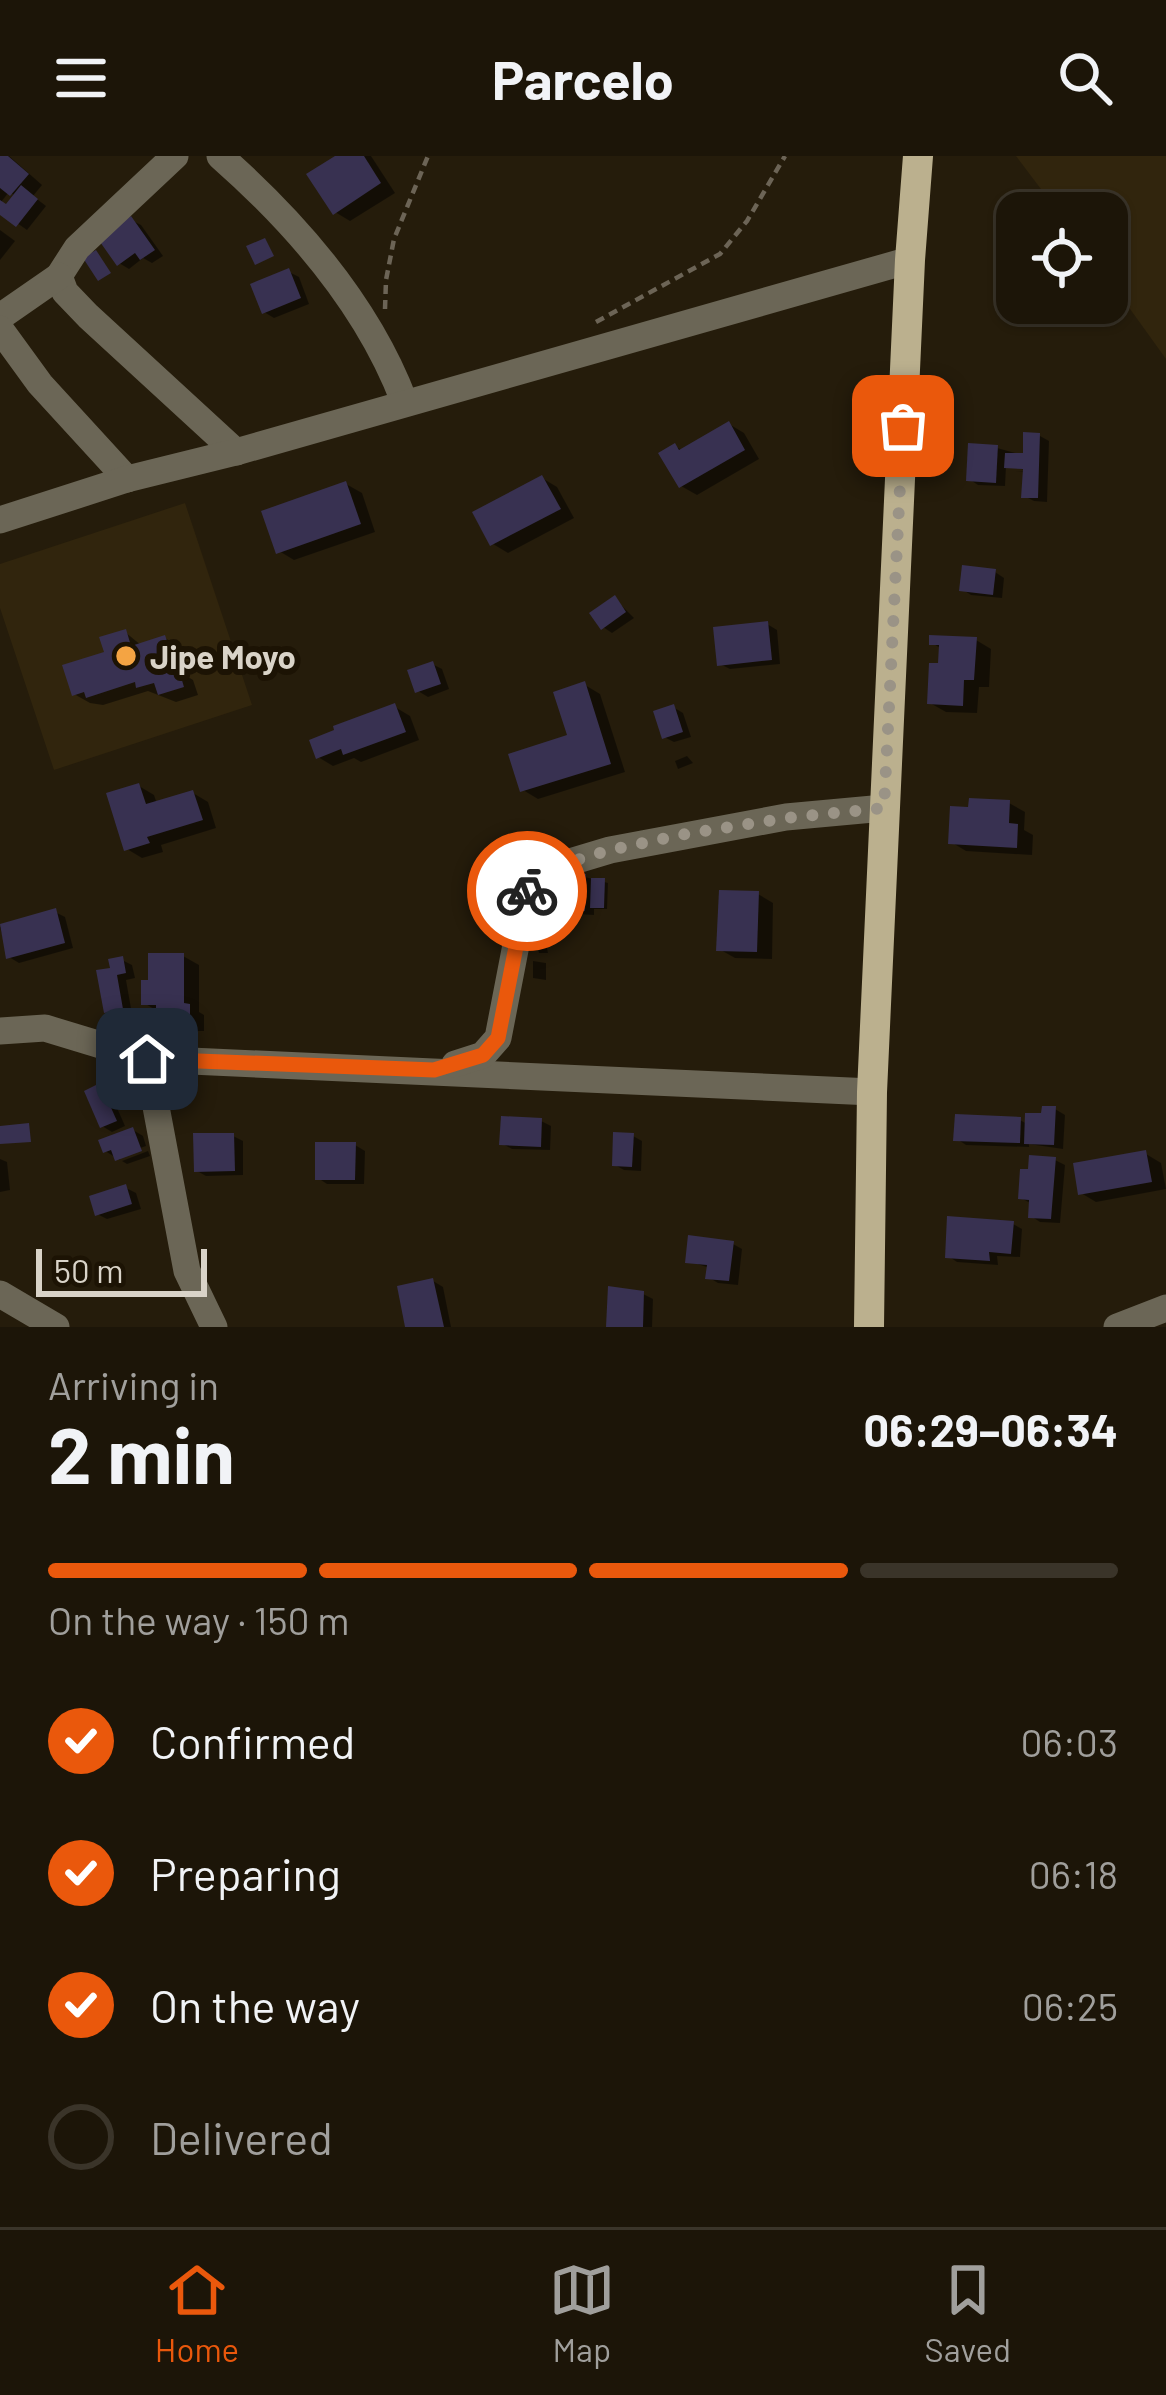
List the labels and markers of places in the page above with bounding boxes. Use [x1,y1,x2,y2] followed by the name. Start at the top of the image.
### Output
[852,375,954,477] pin
[150,636,296,676] place label: Jipe Moyo
[113,643,139,669] marker: Jipe Moyo
[96,1008,198,1110] pin

